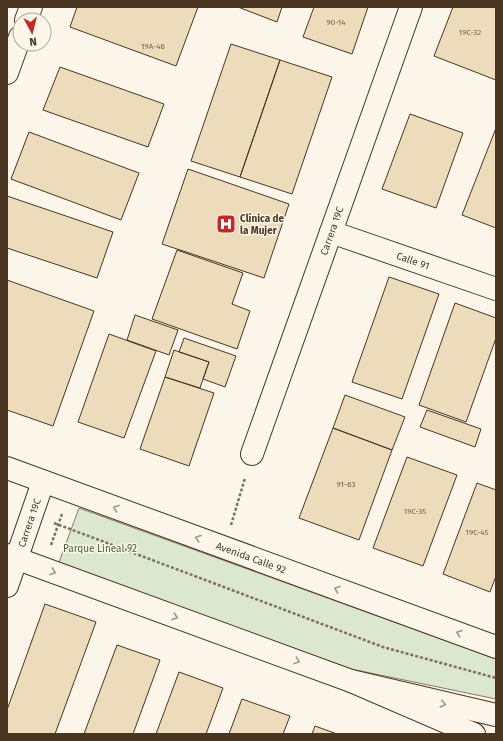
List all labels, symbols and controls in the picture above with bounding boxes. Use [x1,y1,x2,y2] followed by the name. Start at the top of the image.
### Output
[12,12,52,52] north arrow
[326,18,346,27] house number: 90-14
[459,28,481,37] house number: 19C-32
[29,35,38,48] text: N
[141,42,165,51] house number: 19A-46
[318,205,347,257] street label: Carrera 19C
[240,212,285,237] place label: Clínica de la Mujer
[215,213,237,235] hospital icon: Clínica de la Mujer
[395,250,431,273] street label: Calle 91
[337,480,355,489] house number: 91-63
[16,497,44,549] street label: Carrera 19C
[112,505,119,513] one-way arrow
[404,507,426,516] house number: 19C-35
[466,528,489,537] house number: 19C-45
[194,535,201,543] one-way arrow
[214,540,287,577] street label: Avenida Calle 92
[63,543,137,555] park label: Parque Lineal 92
[49,567,56,576] one-way arrow
[334,585,341,594] one-way arrow
[171,612,178,620] one-way arrow
[456,630,463,638] one-way arrow
[294,656,301,665] one-way arrow
[440,699,447,707] one-way arrow

